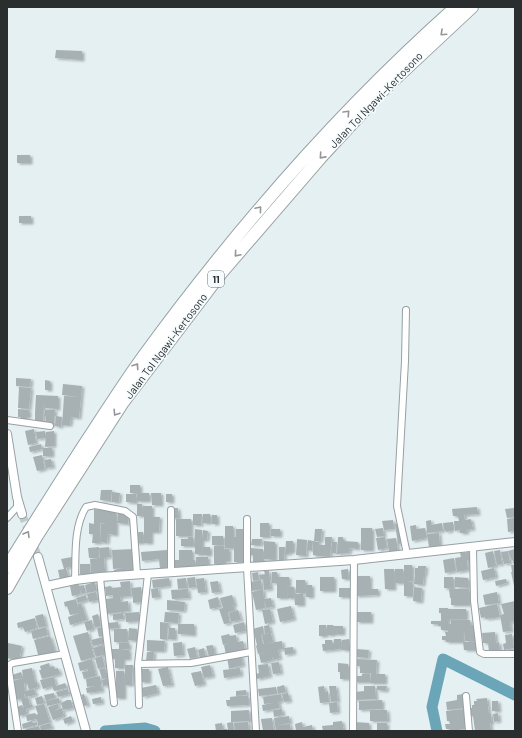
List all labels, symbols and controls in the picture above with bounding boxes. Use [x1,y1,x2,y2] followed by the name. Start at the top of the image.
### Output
[440,29,448,36] one-way arrow
[326,49,425,150] street label: Jalan Tol Ngawi–Kertosono
[342,110,350,118] one-way arrow
[320,151,327,159] one-way arrow
[255,206,262,213] one-way arrow
[235,249,242,257] one-way arrow
[208,271,224,287] road number: 11
[122,290,209,401] street label: Jalan Tol Ngawi–Kertosono
[131,364,138,371] one-way arrow
[113,409,121,416] one-way arrow
[23,531,30,538] one-way arrow

